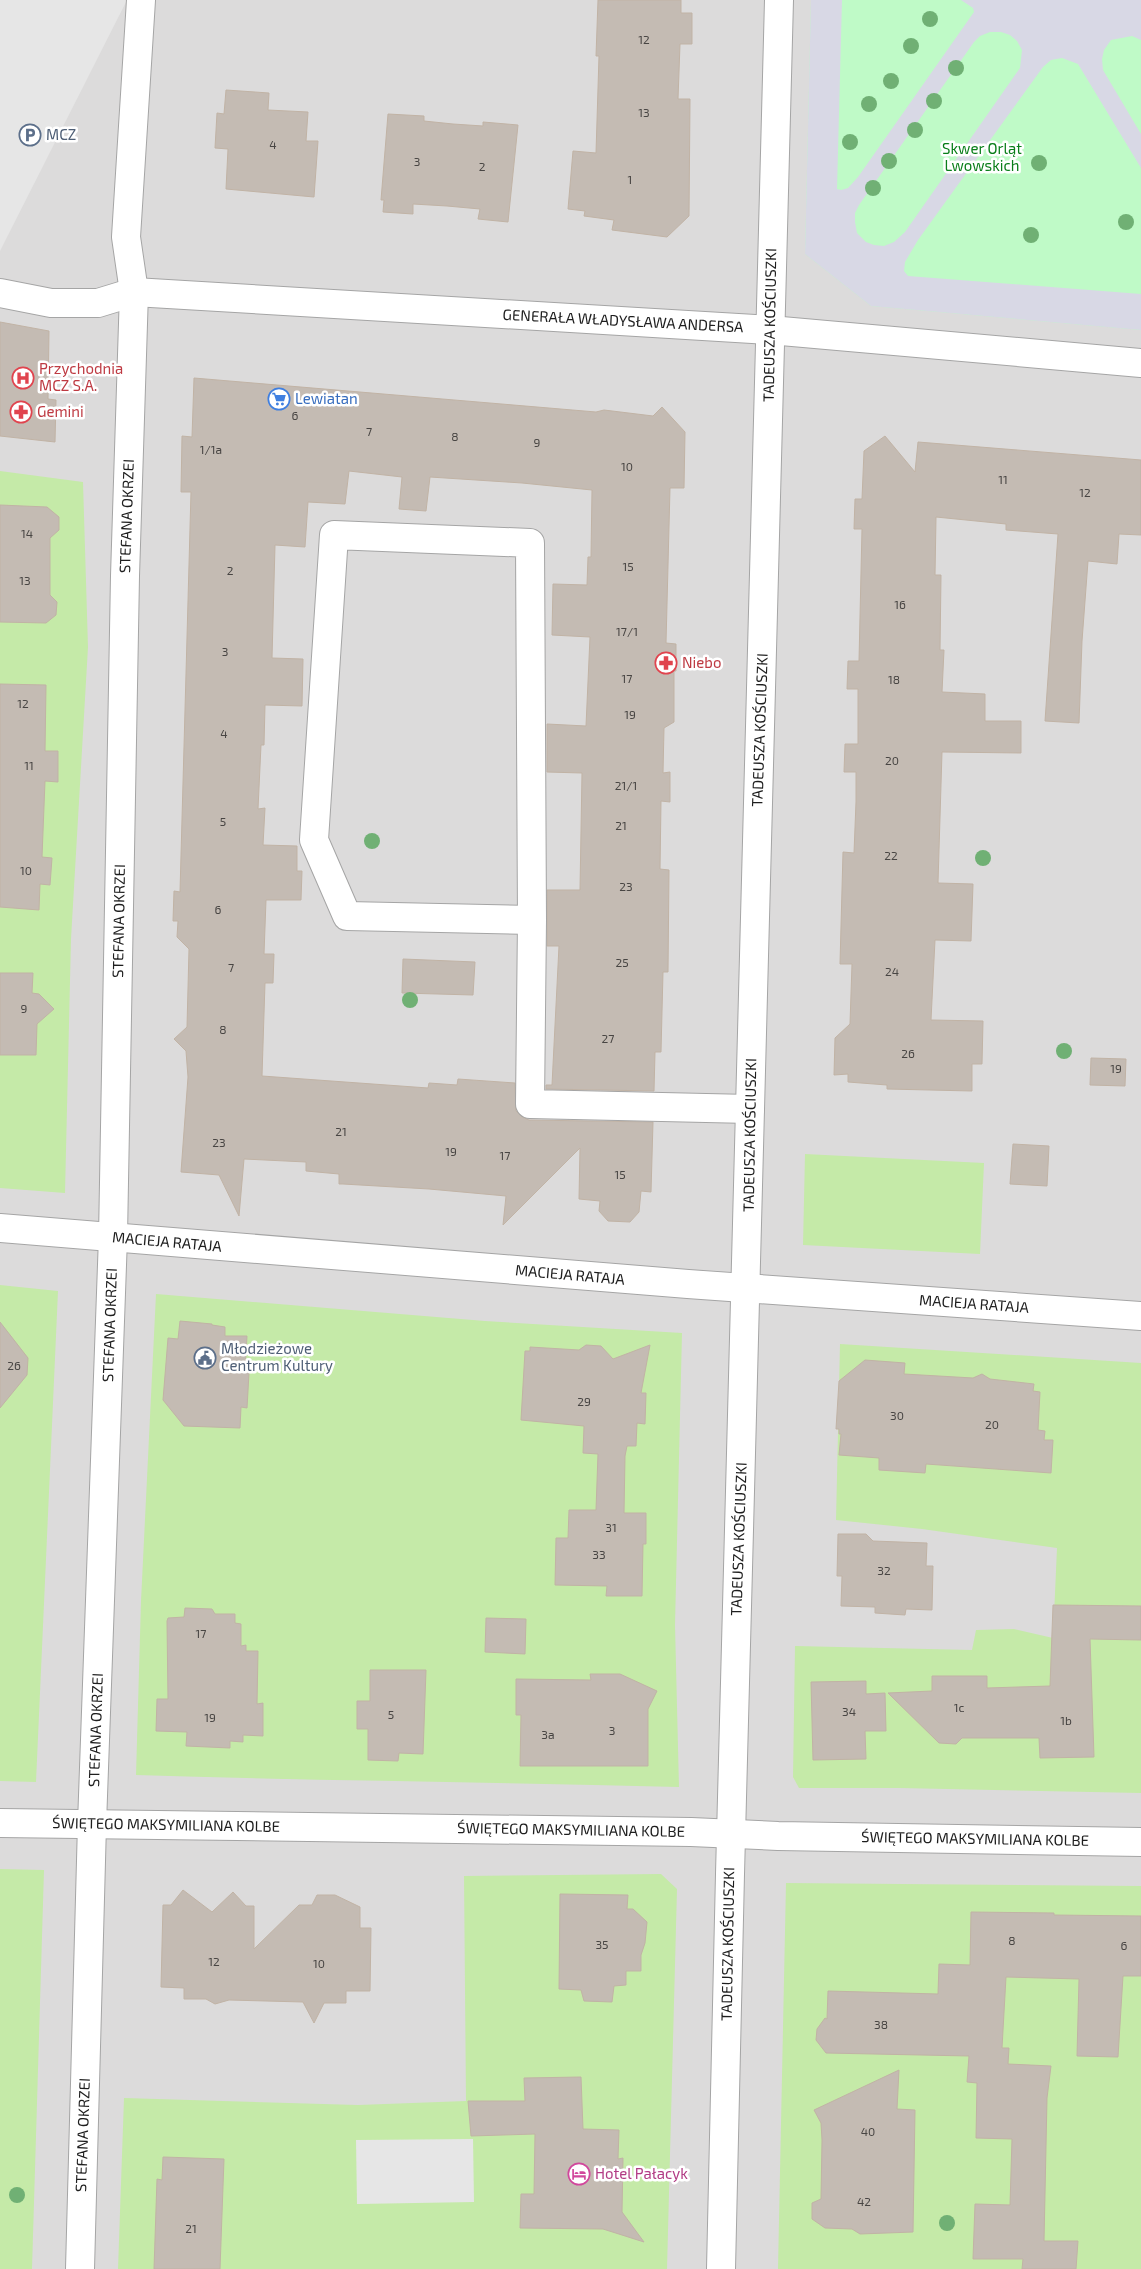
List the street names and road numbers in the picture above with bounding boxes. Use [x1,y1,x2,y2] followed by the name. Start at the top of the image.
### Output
[759,248,779,402] street label: TADEUSZA KOŚCIUSZKI
[502,305,745,335] street label: GENERAŁA WŁADYSŁAWA ANDERSA
[115,459,137,573] street label: STEFANA OKRZEI
[747,653,771,807] street label: TADEUSZA KOŚCIUSZKI
[108,864,128,978] street label: STEFANA OKRZEI
[739,1058,759,1212] street label: TADEUSZA KOŚCIUSZKI
[111,1227,223,1255] street label: MACIEJA RATAJA
[514,1260,626,1288] street label: MACIEJA RATAJA
[98,1268,120,1382] street label: STEFANA OKRZEI
[919,1290,1030,1316] street label: MACIEJA RATAJA
[726,1462,750,1616] street label: TADEUSZA KOŚCIUSZKI
[84,1673,106,1787] street label: STEFANA OKRZEI
[52,1813,280,1835] street label: ŚWIĘTEGO MAKSYMILIANA KOLBE
[457,1818,685,1840] street label: ŚWIĘTEGO MAKSYMILIANA KOLBE
[861,1827,1089,1849] street label: ŚWIĘTEGO MAKSYMILIANA KOLBE
[717,1867,737,2021] street label: TADEUSZA KOŚCIUSZKI
[71,2078,93,2192] street label: STEFANA OKRZEI

